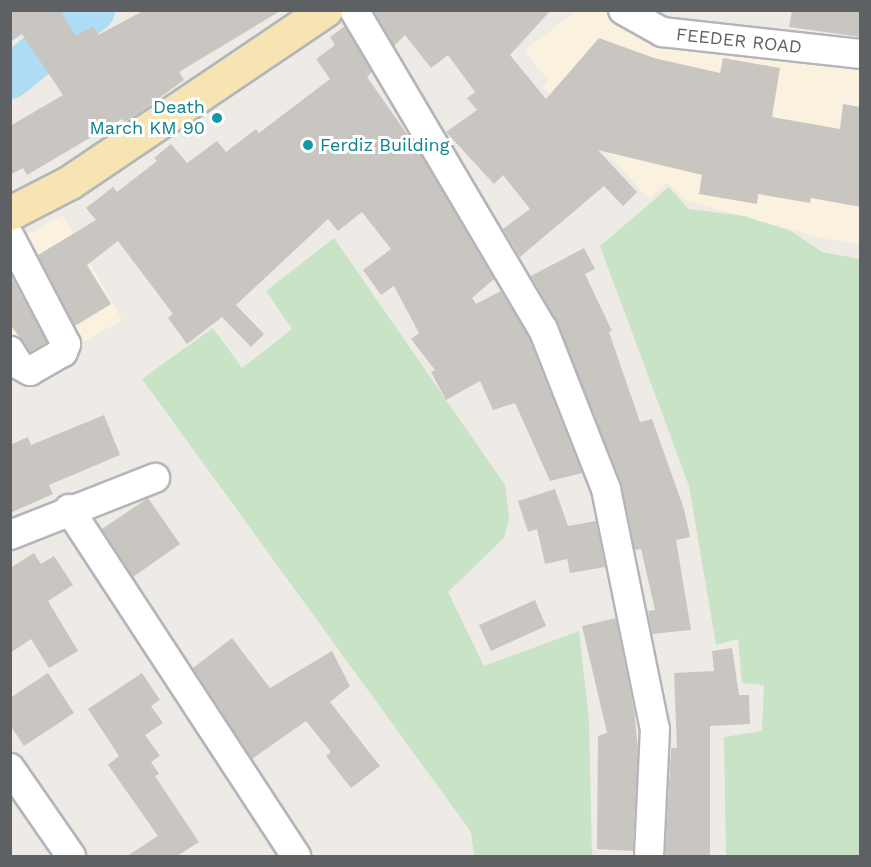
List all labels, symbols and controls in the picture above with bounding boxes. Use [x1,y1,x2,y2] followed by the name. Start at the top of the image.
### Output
[675,24,803,58] street label: FEEDER ROAD
[90,97,205,140] place label: Death March KM 90
[210,111,224,125] marker: Death March KM 90
[320,134,449,156] place label: Ferdiz Building
[301,138,315,152] marker: Ferdiz Building

